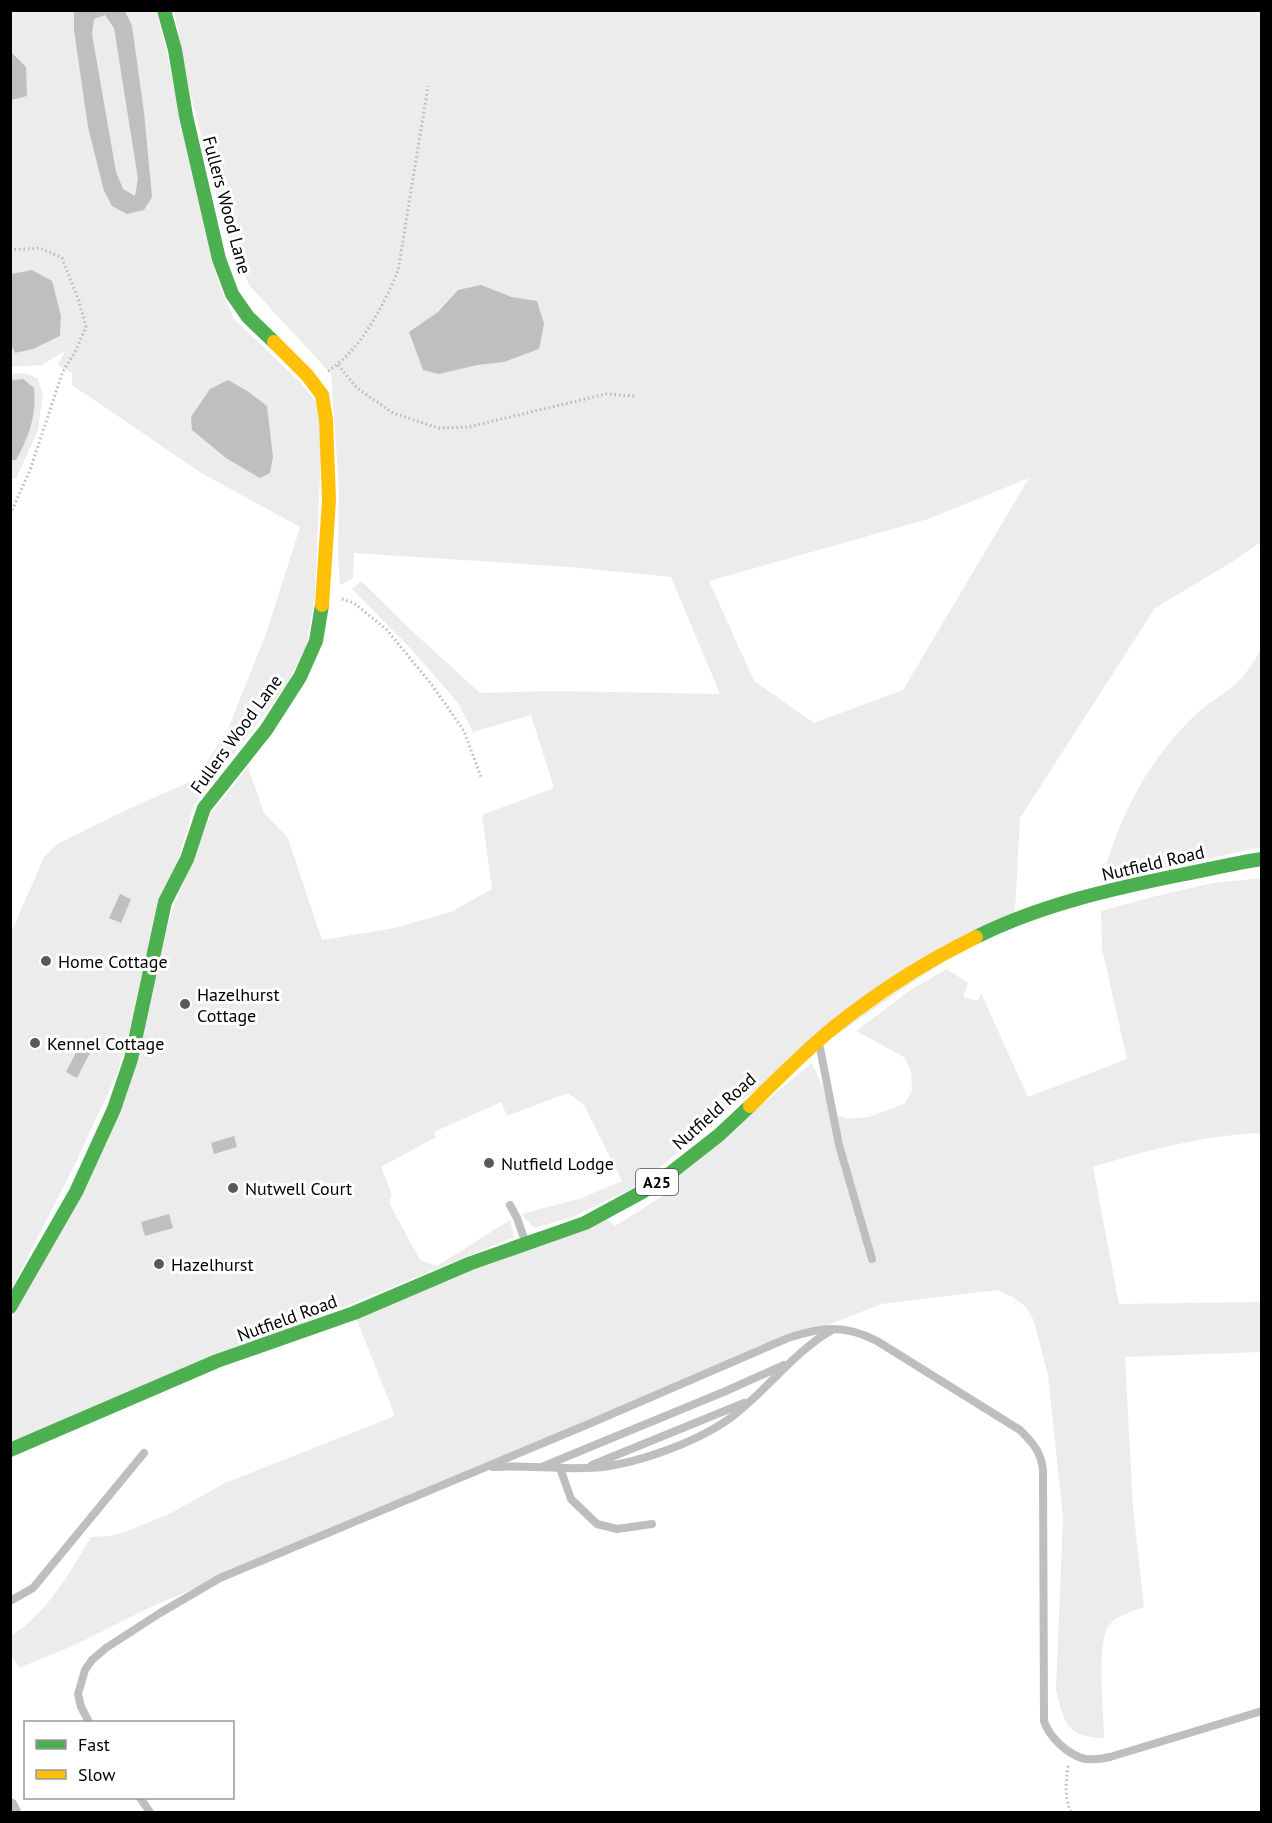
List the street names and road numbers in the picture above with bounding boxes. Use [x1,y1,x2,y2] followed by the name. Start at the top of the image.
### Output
[198,134,256,276] street label: Fullers Wood Lane
[185,670,287,798] street label: Fullers Wood Lane
[1099,840,1207,886] street label: Nutfield Road
[667,1067,761,1155] street label: Nutfield Road
[636,1169,678,1195] road number: A25
[234,1289,340,1347] street label: Nutfield Road

